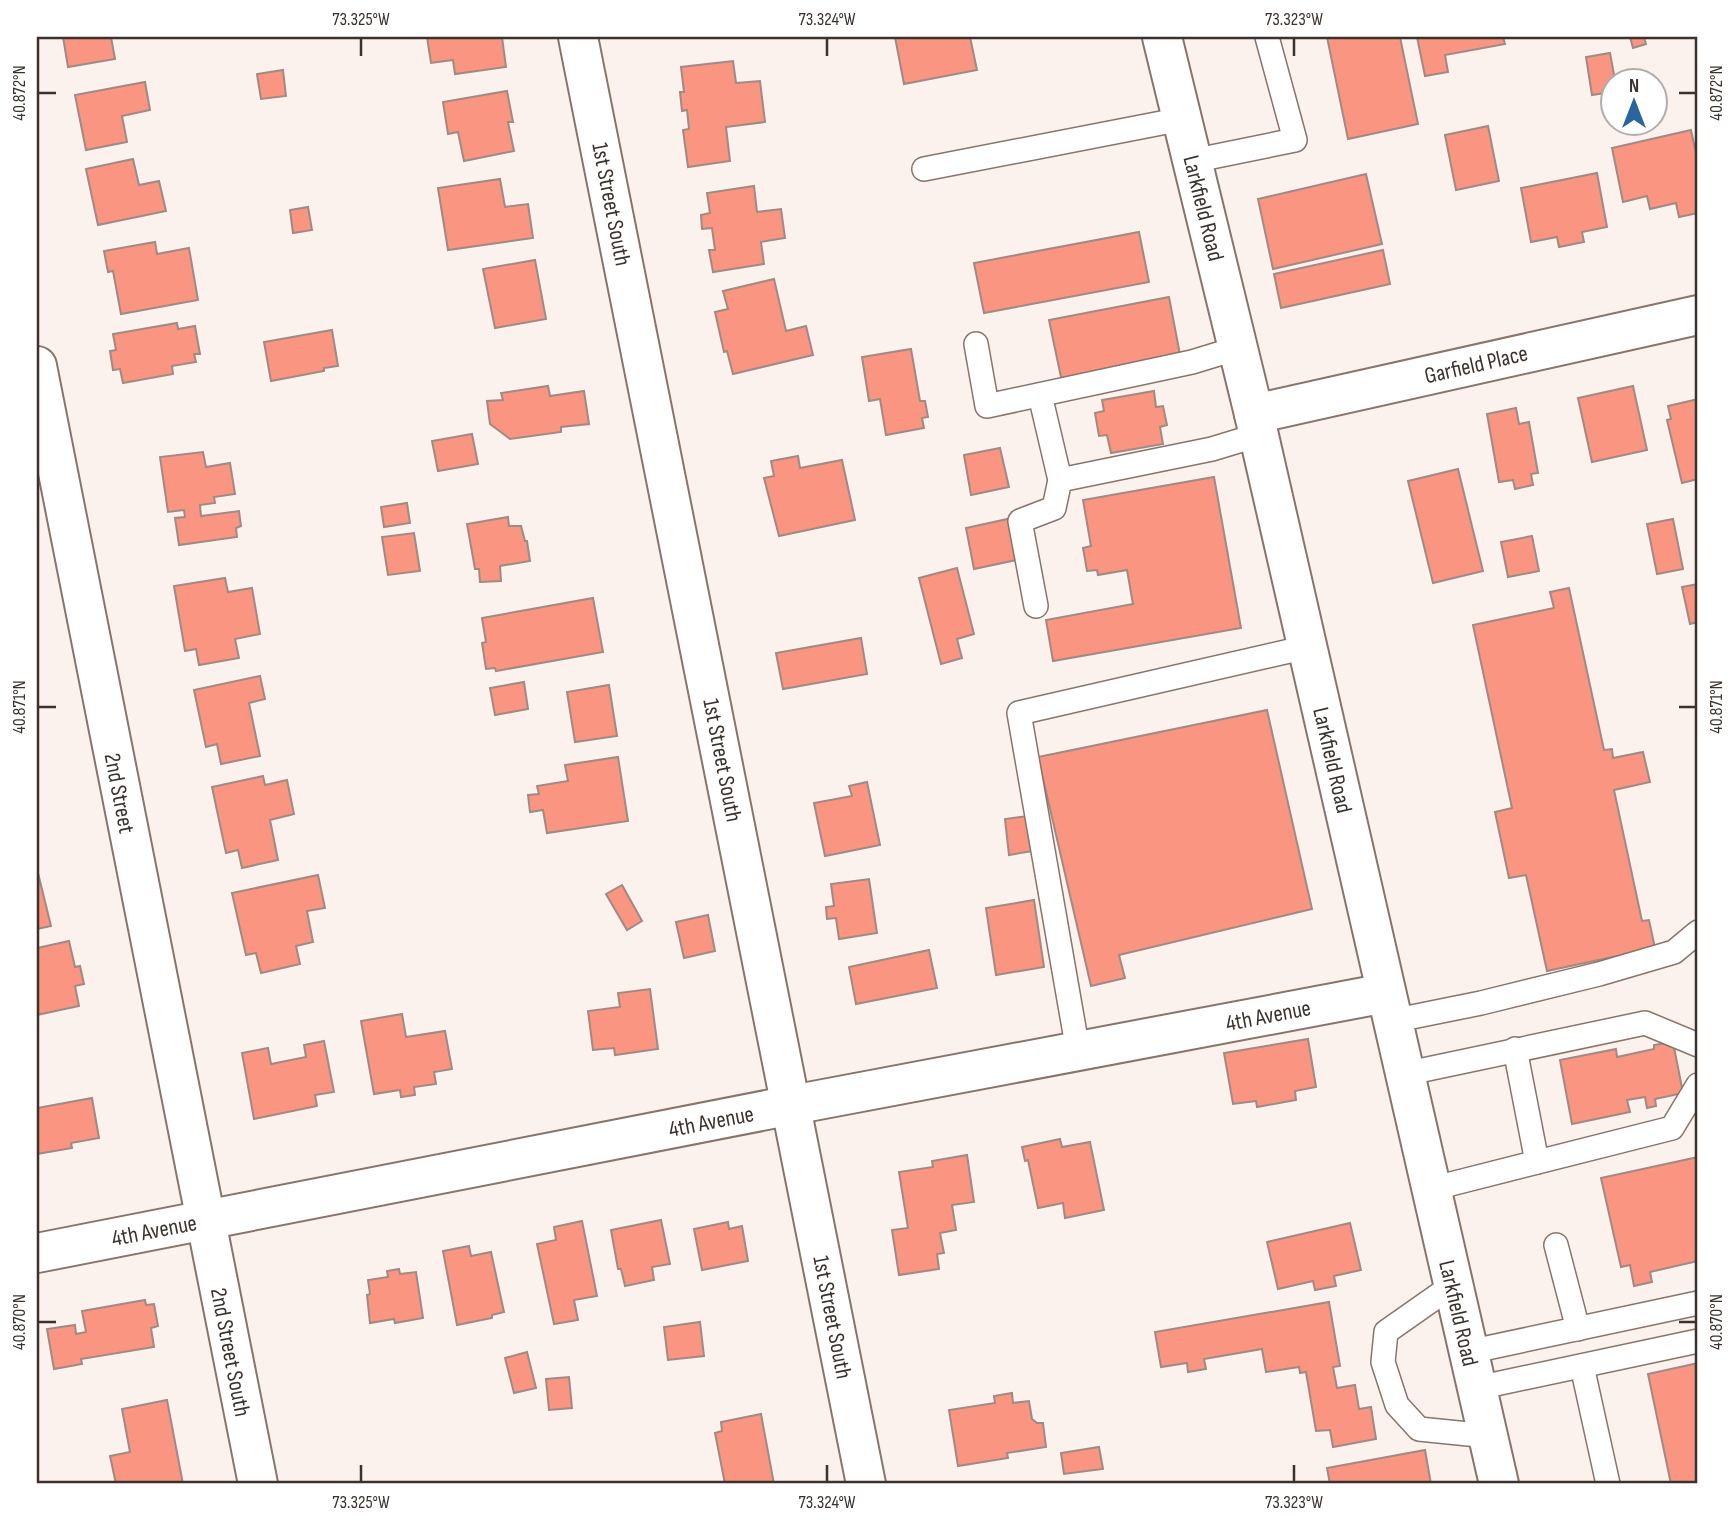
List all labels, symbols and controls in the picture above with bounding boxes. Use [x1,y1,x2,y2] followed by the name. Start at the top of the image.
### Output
[332,9,390,30] text: 73.325°W
[799,9,856,30] text: 73.324°W
[1265,9,1323,30] text: 73.323°W
[9,65,30,121] text: 40.872°N
[1706,65,1727,121] text: 40.872°N
[1598,66,1668,136] north arrow
[1629,75,1639,98] text: N
[585,140,637,268] street label: 1st Street South
[1176,153,1230,264] street label: Larkfield Road
[1422,340,1531,390] street label: Garfield Place
[9,680,30,734] text: 40.871°N
[1706,680,1727,734] text: 40.871°N
[696,696,748,824] street label: 1st Street South
[1306,705,1358,816] street label: Larkfield Road
[98,751,140,836] street label: 2nd Street
[1223,994,1313,1038] street label: 4th Avenue
[666,1100,756,1144] street label: 4th Avenue
[109,1209,199,1253] street label: 4th Avenue
[806,1253,858,1381] street label: 1st Street South
[1432,1258,1484,1369] street label: Larkfield Road
[204,1285,256,1419] street label: 2nd Street South
[9,1294,30,1350] text: 40.870°N
[1706,1294,1727,1350] text: 40.870°N
[332,1492,390,1513] text: 73.325°W
[799,1492,856,1513] text: 73.324°W
[1265,1492,1323,1513] text: 73.323°W

